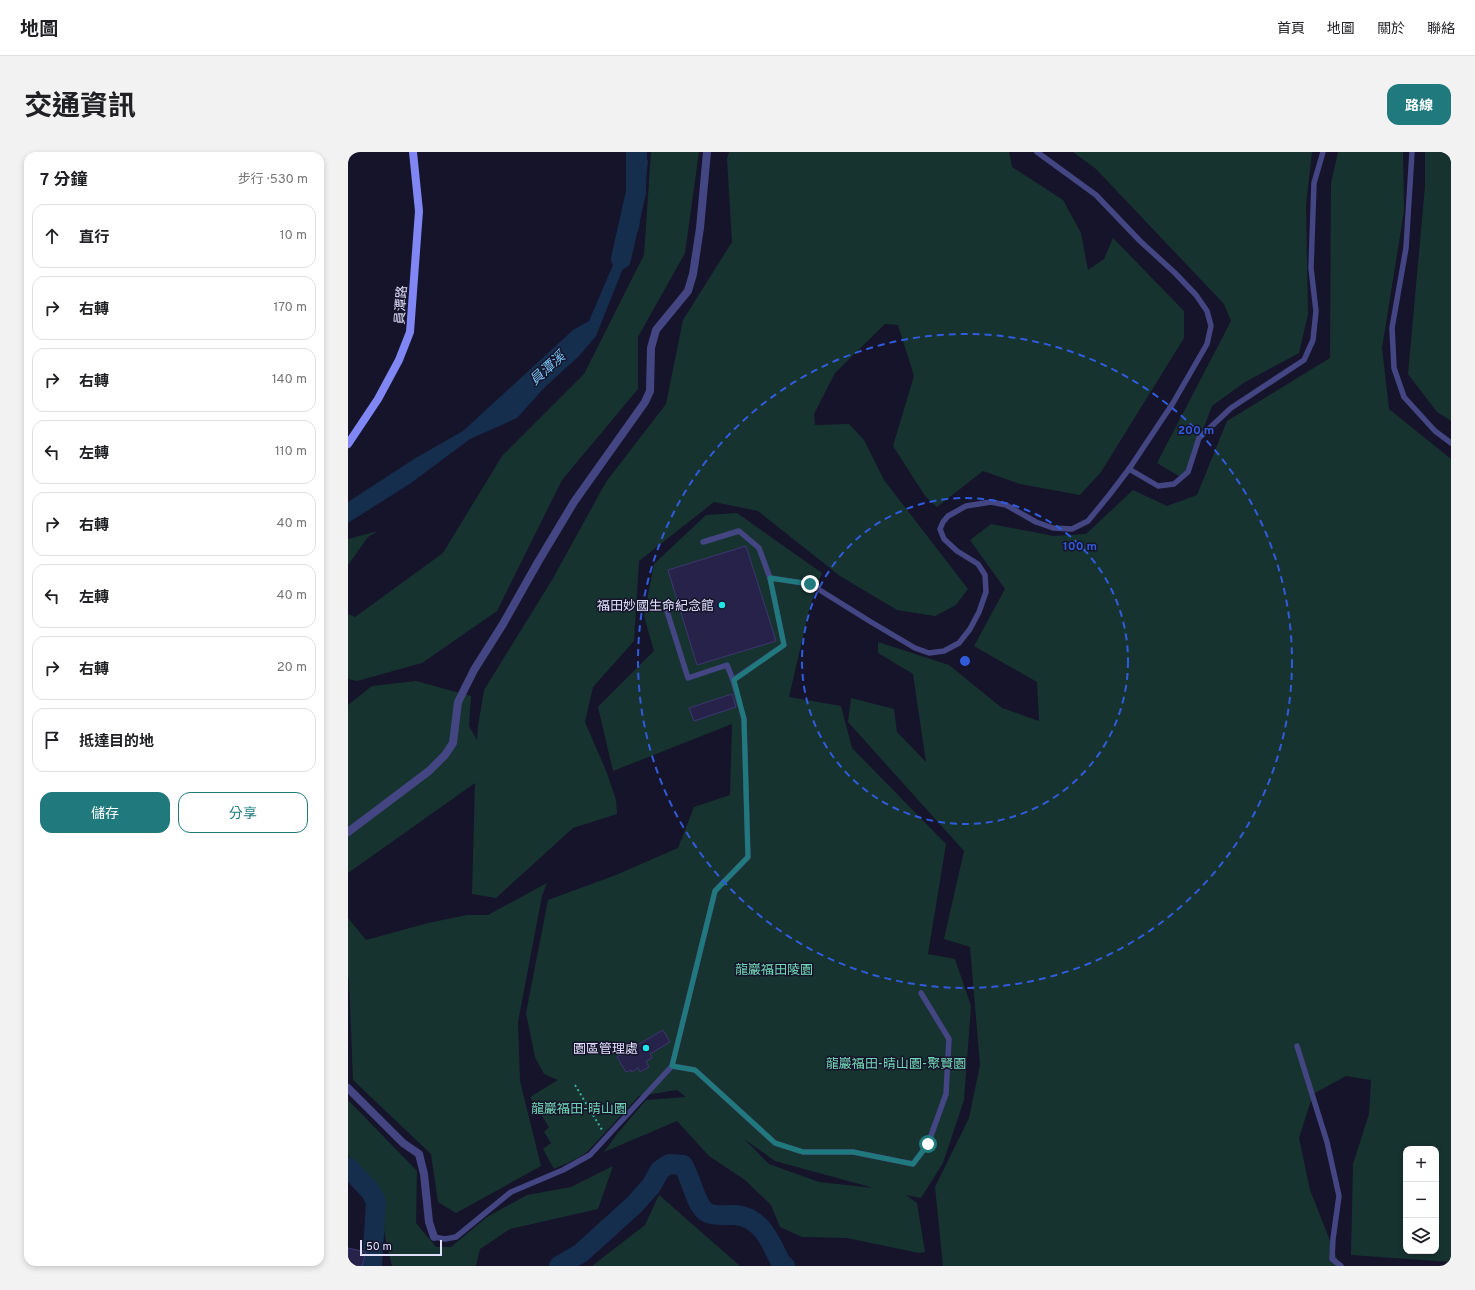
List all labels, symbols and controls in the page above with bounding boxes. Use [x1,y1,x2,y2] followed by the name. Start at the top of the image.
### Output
[20,18,58,42] text: 地圖
[1277,21,1305,38] text: 首頁
[1327,21,1355,38] text: 地圖
[1377,21,1405,38] text: 關於
[1427,21,1455,38] text: 聯絡
[1387,84,1451,125] button: 路線
[24,90,136,126] text: 交通資訊
[40,170,87,192] text: 7 分鐘
[238,172,308,188] text: 步行 · 530 m
[41,225,63,247] icon: ahead
[280,228,307,244] text: 10 m
[79,229,109,248] text: 直行
[393,285,411,325] street label: 員潭路
[41,297,63,319] icon: right
[273,300,307,316] text: 170 m
[79,301,109,320] text: 右轉
[527,347,571,389] water label: 員潭溪
[41,369,63,391] icon: right
[272,372,307,388] text: 140 m
[79,373,109,392] text: 右轉
[1178,423,1214,439] text: 200 m
[41,441,63,463] icon: left
[275,444,307,460] text: 110 m
[79,445,109,464] text: 左轉
[41,513,63,535] icon: right
[277,516,307,532] text: 40 m
[79,517,109,536] text: 右轉
[1063,539,1097,555] text: 100 m
[801,575,819,593] route end
[41,585,63,607] icon: left
[277,588,307,604] text: 40 m
[79,589,109,608] text: 左轉
[597,598,714,615] place label: 福田妙國生命紀念館
[717,600,727,610] marker: 福田妙國生命紀念館
[958,654,972,668] centre of rings
[41,657,63,679] icon: right
[277,660,307,676] text: 20 m
[79,661,109,680] text: 右轉
[41,729,63,751] icon: arrive
[79,733,154,752] text: 抵達目的地
[40,792,170,833] button: 儲存
[178,792,308,833] button: 分享
[735,962,813,979] park label: 龍巖福田陵園
[573,1041,638,1058] place label: 園區管理處
[641,1043,651,1053] marker: 園區管理處
[826,1056,966,1073] park label: 龍巖福田-晴山園-聚賢園
[531,1101,627,1118] park label: 龍巖福田-晴山園
[919,1135,937,1153] route start
[1403,1146,1439,1254] map controls
[1403,1146,1439,1182] button: +
[1403,1182,1439,1218] button: −
[1403,1218,1439,1254] button: layers
[360,1238,442,1257] scale bar
[366,1240,392,1254] text: 50 m

